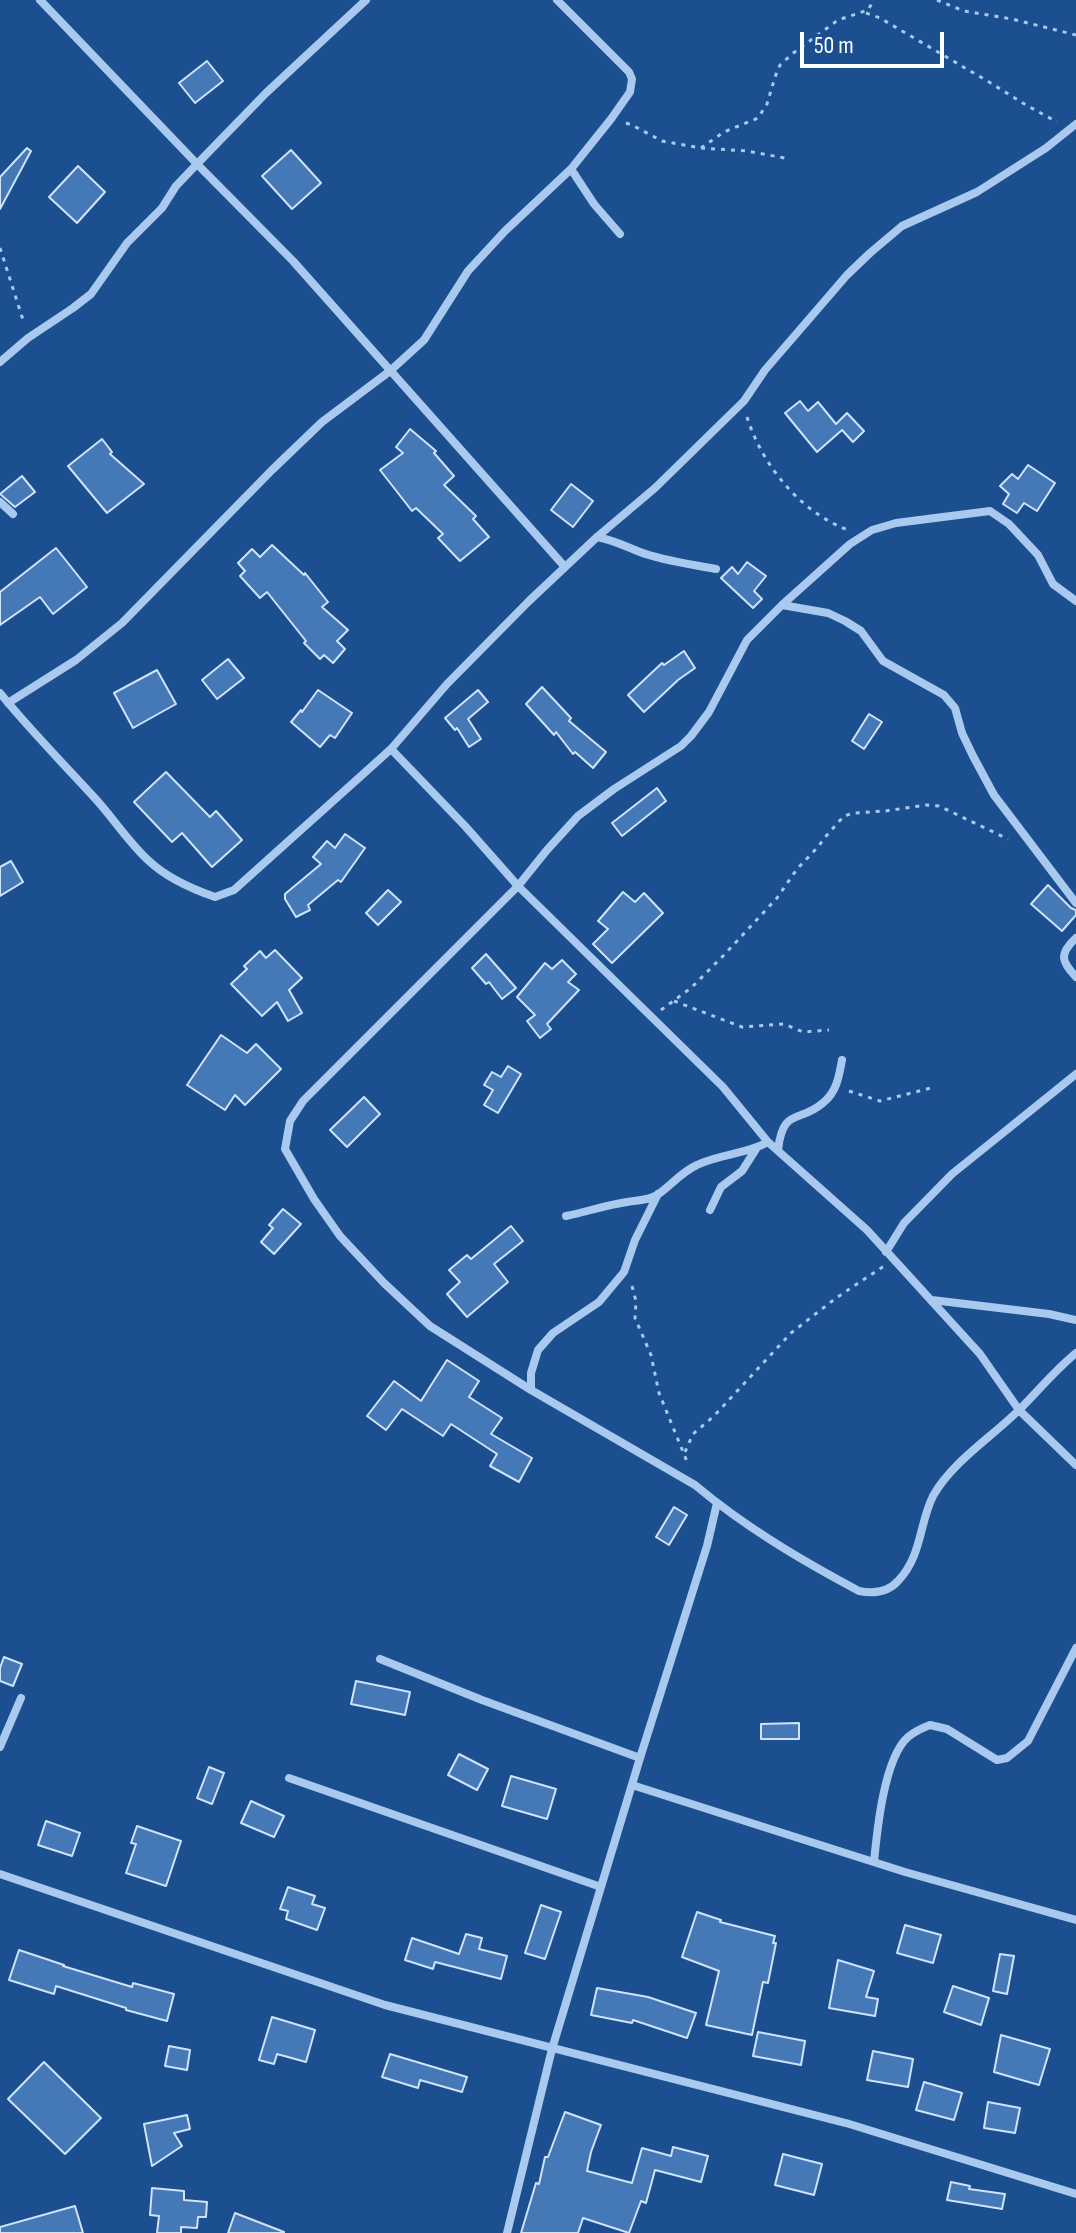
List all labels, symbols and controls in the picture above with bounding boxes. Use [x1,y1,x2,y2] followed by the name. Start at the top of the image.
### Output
[804,16,948,66] scale bar
[814,31,854,60] text: 50 m

